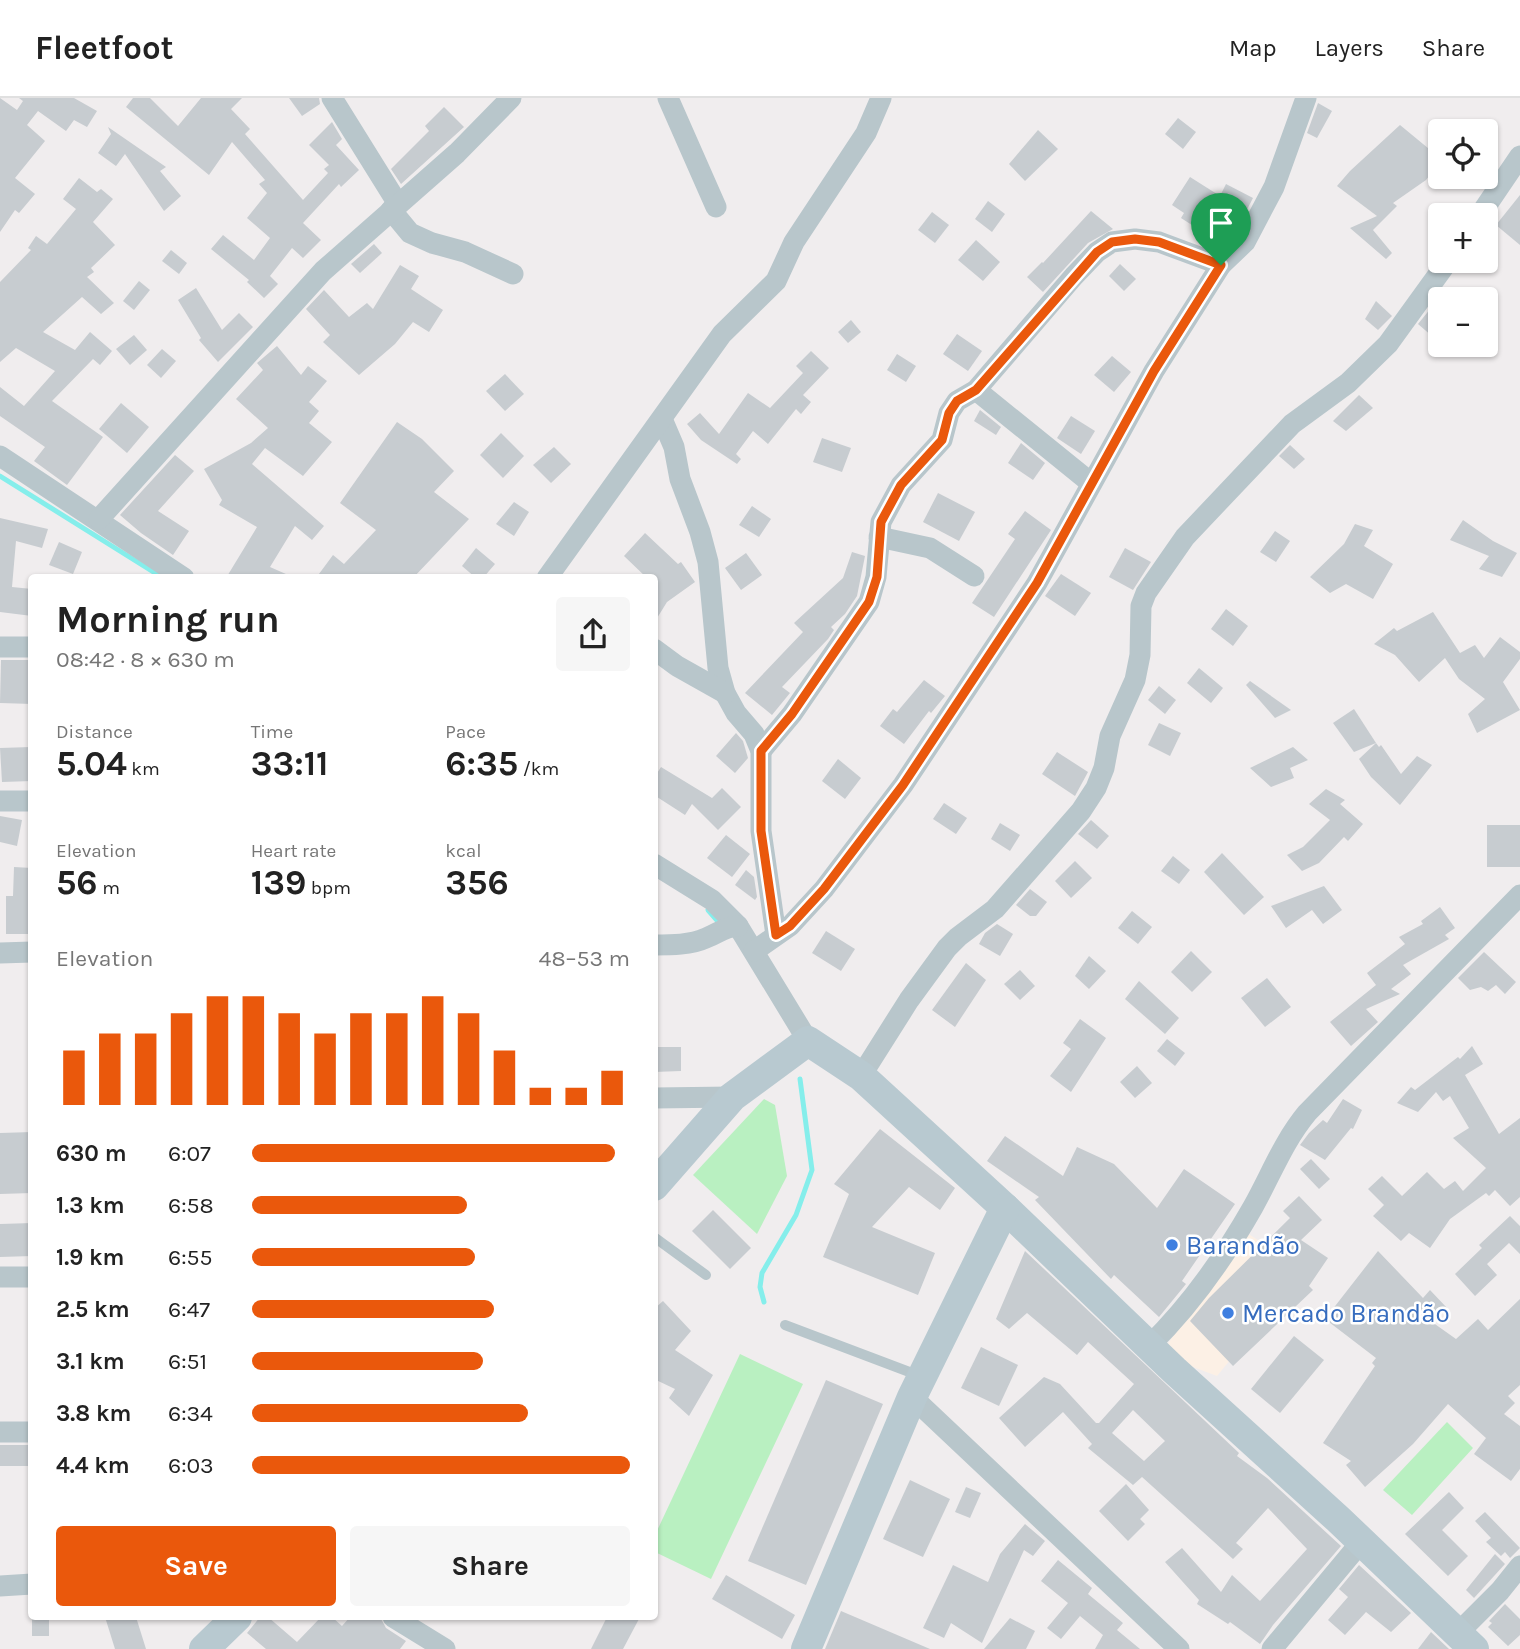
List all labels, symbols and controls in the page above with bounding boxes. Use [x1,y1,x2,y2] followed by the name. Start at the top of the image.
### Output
[35,29,174,67] text: Fleetfoot
[1229,34,1277,62] text: Map
[1315,34,1384,62] text: Layers
[1422,34,1485,62] text: Share
[1428,119,1498,357] map controls
[1428,119,1498,189] button: locate
[1191,193,1251,265] pin
[1428,203,1498,273] button: +
[1202,204,1240,242] icon: arrive
[1428,287,1498,357] button: −
[56,597,280,642] text: Morning run
[556,597,630,671] button: share
[56,646,235,673] text: 08:42 · 8 × 630 m
[56,721,133,743] text: Distance
[251,721,293,743] text: Time
[445,721,486,743] text: Pace
[56,743,127,784] text: 5.04
[251,743,329,784] text: 33:11
[445,743,518,784] text: 6:35
[127,758,160,780] text: km
[518,758,559,780] text: /km
[56,840,136,862] text: Elevation
[251,840,336,862] text: Heart rate
[445,840,482,862] text: kcal
[56,862,98,903] text: 56
[251,862,306,903] text: 139
[445,862,509,903] text: 356
[98,877,120,899] text: m
[306,877,351,899] text: bpm
[56,945,153,972] text: Elevation
[539,945,630,972] text: 48–53 m
[56,1140,126,1167] text: 630 m
[168,1140,211,1167] text: 6:07
[56,1192,125,1219] text: 1.3 km
[168,1192,214,1219] text: 6:58
[1186,1230,1300,1261] place label: Barandão
[1164,1237,1180,1253] marker: Barandão
[56,1244,124,1271] text: 1.9 km
[168,1244,212,1271] text: 6:55
[56,1296,130,1323] text: 2.5 km
[168,1296,210,1323] text: 6:47
[1242,1298,1450,1329] place label: Mercado Brandão
[1220,1305,1236,1321] marker: Mercado Brandão
[56,1348,125,1375] text: 3.1 km
[168,1348,207,1375] text: 6:51
[56,1400,131,1427] text: 3.8 km
[168,1400,213,1427] text: 6:34
[56,1452,130,1479] text: 4.4 km
[168,1452,214,1479] text: 6:03
[56,1526,336,1606] button: Save
[350,1526,630,1606] button: Share

